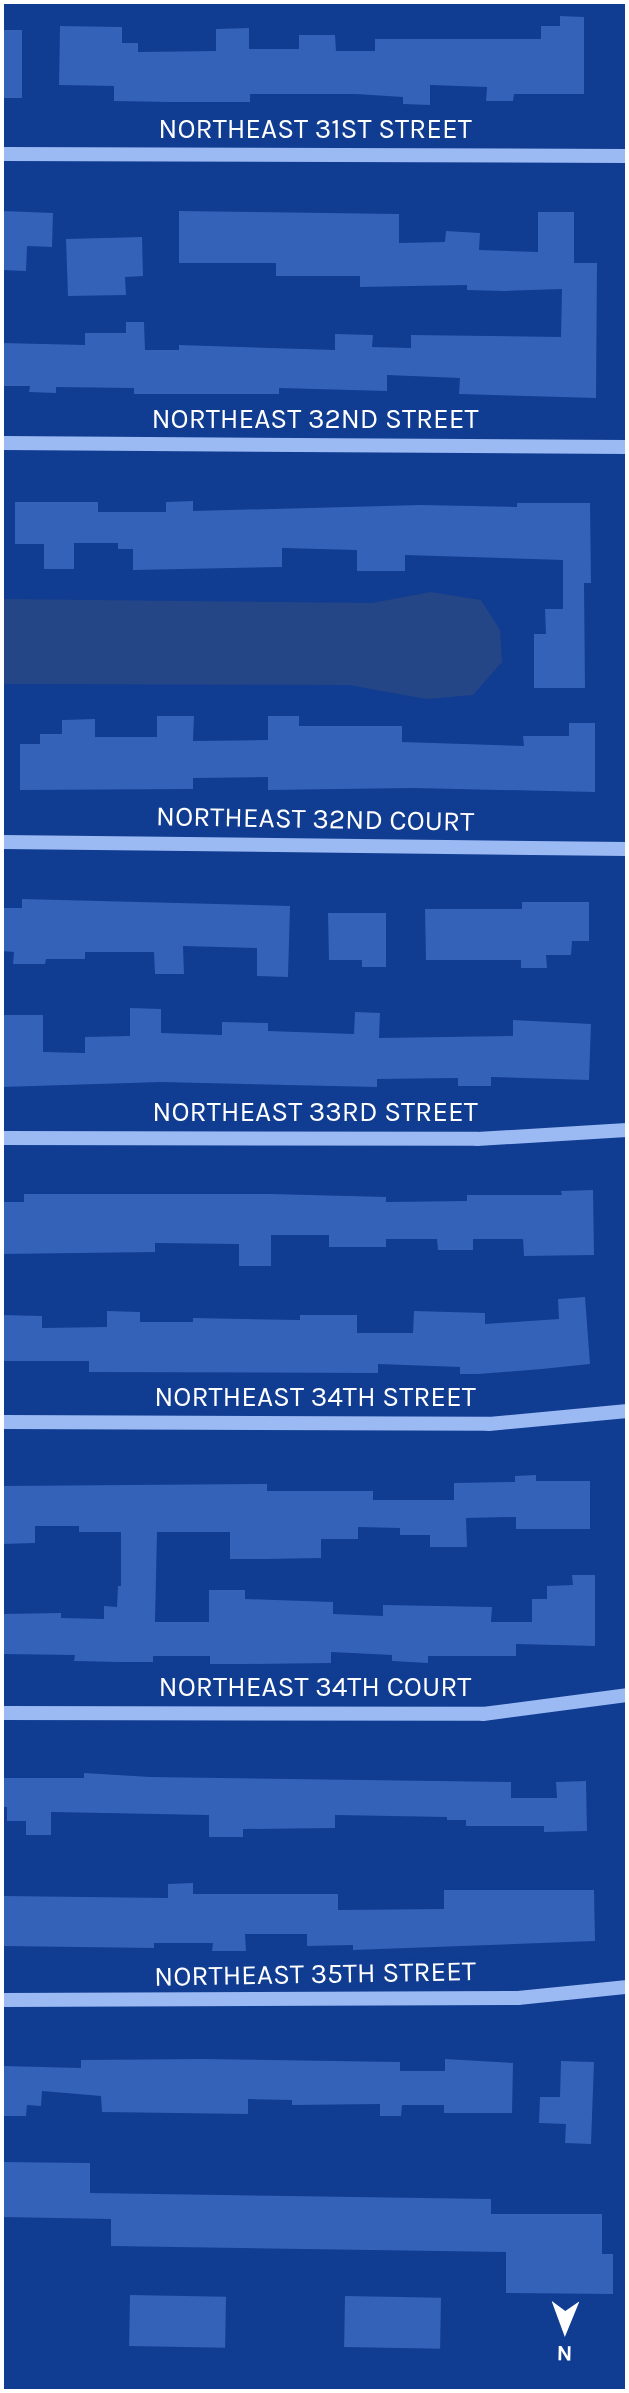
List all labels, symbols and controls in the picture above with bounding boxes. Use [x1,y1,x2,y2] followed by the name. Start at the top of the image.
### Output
[158,112,472,146] street label: NORTHEAST 31ST STREET
[151,402,479,436] street label: NORTHEAST 32ND STREET
[156,799,474,839] street label: NORTHEAST 32ND COURT
[152,1095,478,1129] street label: NORTHEAST 33RD STREET
[154,1380,476,1414] street label: NORTHEAST 34TH STREET
[159,1670,471,1704] street label: NORTHEAST 34TH COURT
[154,1954,476,1994] street label: NORTHEAST 35TH STREET
[525,2289,605,2369] north arrow
[556,2340,573,2366] text: N

